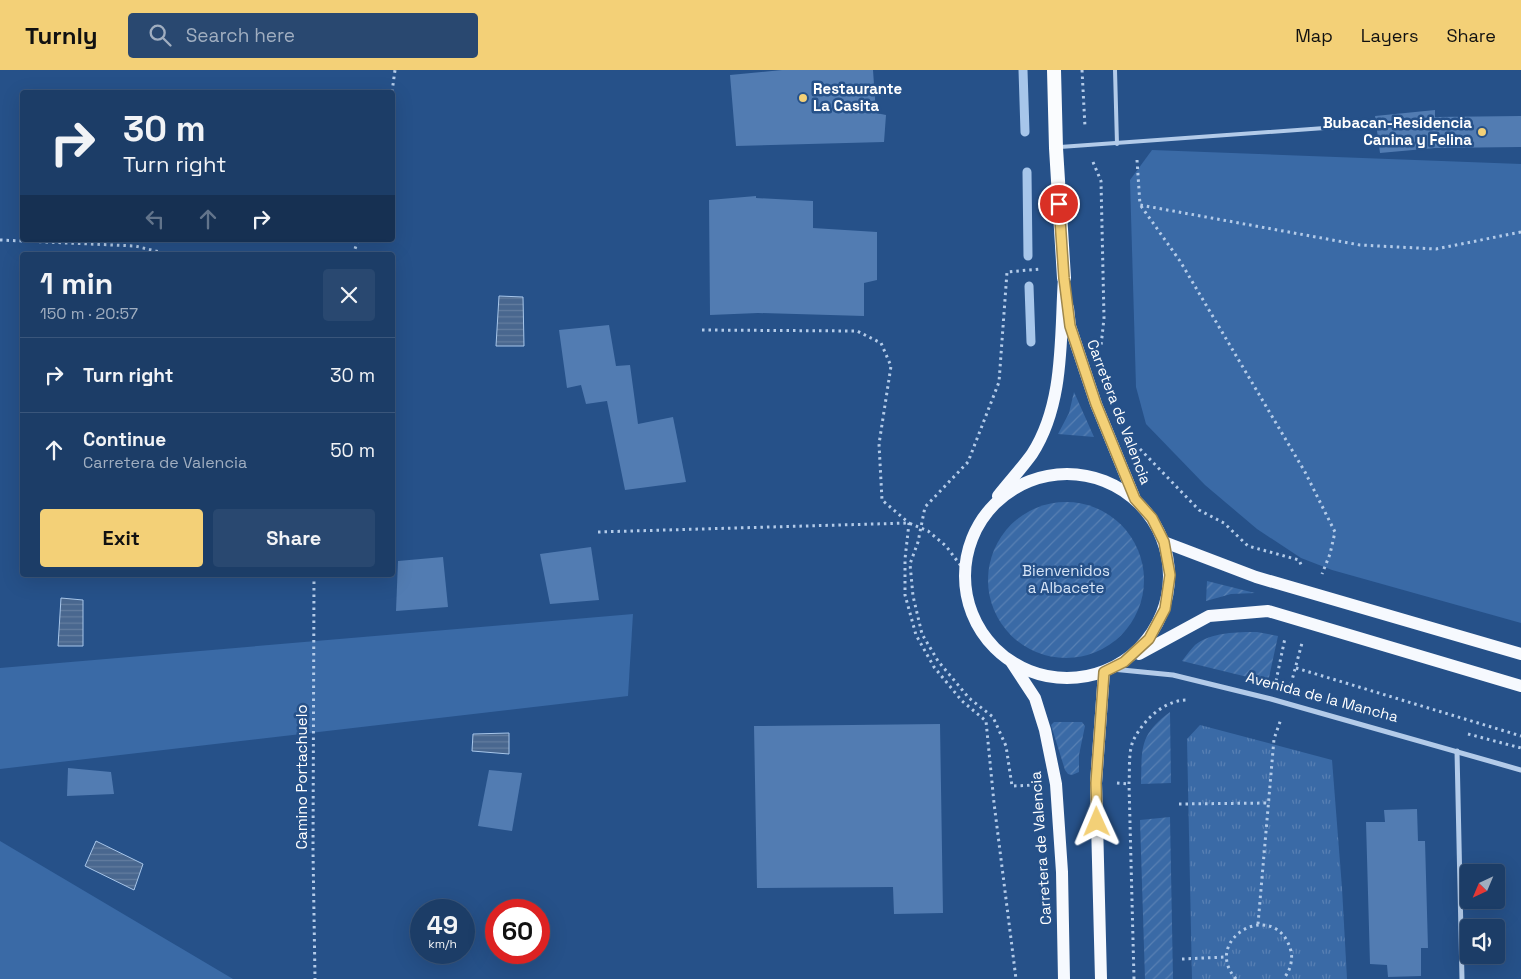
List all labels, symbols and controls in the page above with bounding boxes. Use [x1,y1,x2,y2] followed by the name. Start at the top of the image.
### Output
[128,13,478,58] search box
[25,20,98,51] text: Turnly
[146,21,174,49] icon: search
[186,23,295,48] text: Search here
[1295,24,1333,47] text: Map
[1361,24,1418,47] text: Layers
[1446,24,1496,47] text: Share
[813,79,902,115] place label: Restaurante La Casita
[797,92,809,104] marker: Restaurante La Casita
[123,107,206,151] text: 30 m
[40,110,105,175] icon: right
[1323,113,1472,149] place label: Bubacan-Residencia Canina y Felina
[1476,126,1488,138] marker: Bubacan-Residencia Canina y Felina
[123,150,226,178] text: Turn right
[1038,183,1080,225] pin
[1045,190,1073,218] icon: arrive
[141,205,169,233] icon: left
[194,205,222,233] icon: ahead
[247,205,275,233] icon: right
[40,264,113,303] text: 1 min
[323,269,375,321] button: close
[40,303,138,324] text: 150 m · 20:57
[1083,337,1156,487] street label: Carretera de Valencia
[40,361,68,389] icon: right
[83,363,173,388] text: Turn right
[330,363,375,388] text: 30 m
[83,427,166,452] text: Continue
[40,436,68,464] icon: ahead
[330,438,375,463] text: 50 m
[83,452,247,473] text: Carretera de Valencia
[40,509,203,567] button: Exit
[213,509,375,567] button: Share
[1022,561,1110,597] park label: Bienvenidos a Albacete
[1244,667,1401,726] street label: Avenida de la Mancha
[292,704,311,850] street label: Camino Portachuelo
[1026,770,1055,925] street label: Carretera de Valencia
[1070,795,1122,847] position arrow
[1460,864,1505,909] north arrow
[1460,864,1505,964] map controls
[485,899,550,964] speed limit sign: 60
[427,909,458,941] text: 49
[1460,919,1505,964] button: sound
[428,936,457,952] text: km/h

